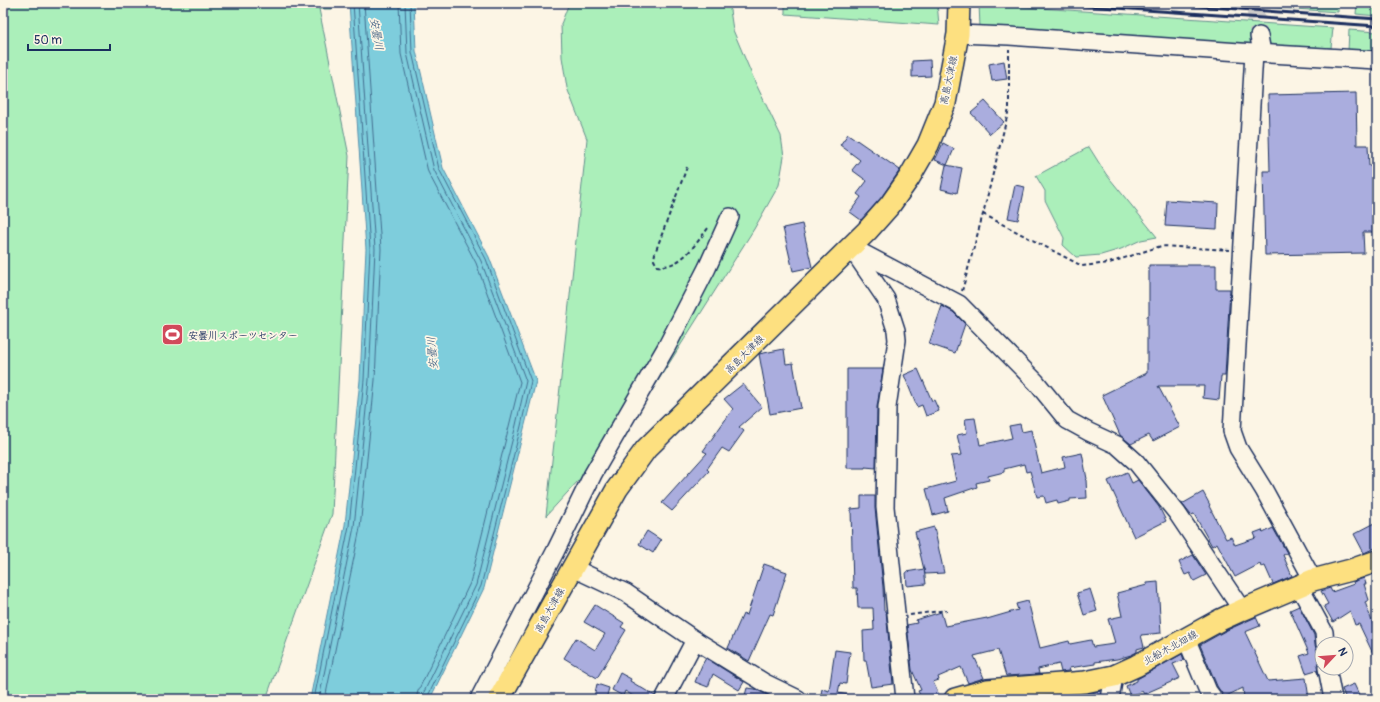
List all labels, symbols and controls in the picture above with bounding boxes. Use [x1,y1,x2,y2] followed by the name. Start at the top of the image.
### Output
[367,17,386,51] water label: 安曇川
[28,26,110,52] scale bar
[34,33,62,48] text: 50 m
[938,55,960,106] street label: 高島大津線
[159,322,185,348] sports icon: 安曇川スポーツセンター
[188,330,298,342] place label: 安曇川スポーツセンター
[723,333,767,377] street label: 高島大津線
[425,336,440,370] water label: 安曇川
[533,586,567,635] street label: 高島大津線
[1141,628,1200,668] street label: 北船木北畑線
[1314,636,1354,676] north arrow
[1335,646,1350,659] text: N

